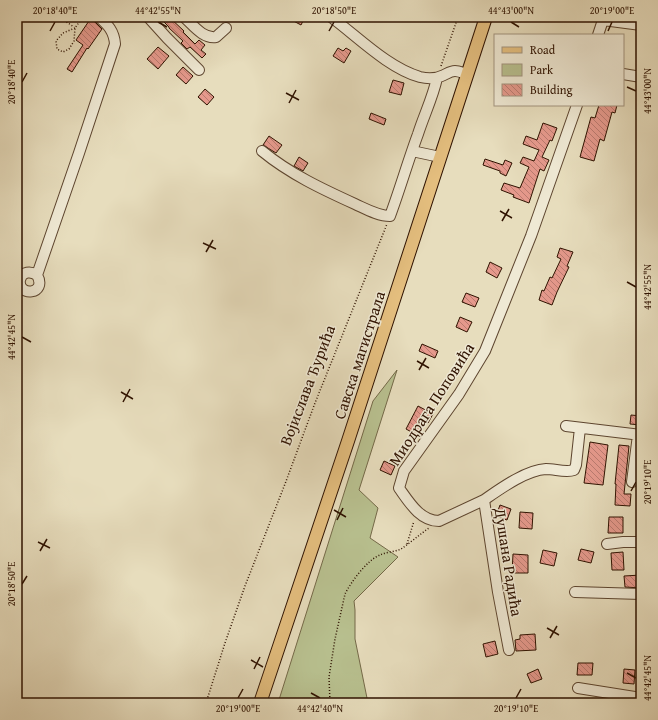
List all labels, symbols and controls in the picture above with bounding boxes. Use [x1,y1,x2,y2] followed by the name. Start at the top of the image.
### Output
[33,3,77,18] text: 20°18'40"E
[135,3,181,18] text: 44°42'55"N
[312,3,356,18] text: 20°18'50"E
[488,3,534,18] text: 44°43'00"N
[590,3,634,18] text: 20°19'00"E
[494,34,624,106] legend
[530,41,556,58] text: Road
[4,60,19,104] text: 20°18'40"E
[530,61,554,78] text: Park
[640,68,655,114] text: 44°43'00"N
[530,81,573,98] text: Building
[640,264,655,310] text: 44°42'55"N
[327,287,391,422] street label: Савска магистрала
[4,314,19,360] text: 44°42'45"N
[273,321,341,449] street label: Војислава Ђурића
[382,337,480,470] street label: Миодрага Поповића
[640,460,655,504] text: 20°19'10"E
[488,505,529,618] street label: Душана Радића
[4,562,19,606] text: 20°18'50"E
[640,655,655,701] text: 44°42'45"N
[216,701,260,716] text: 20°19'00"E
[297,701,343,716] text: 44°42'40"N
[494,701,538,716] text: 20°19'10"E

